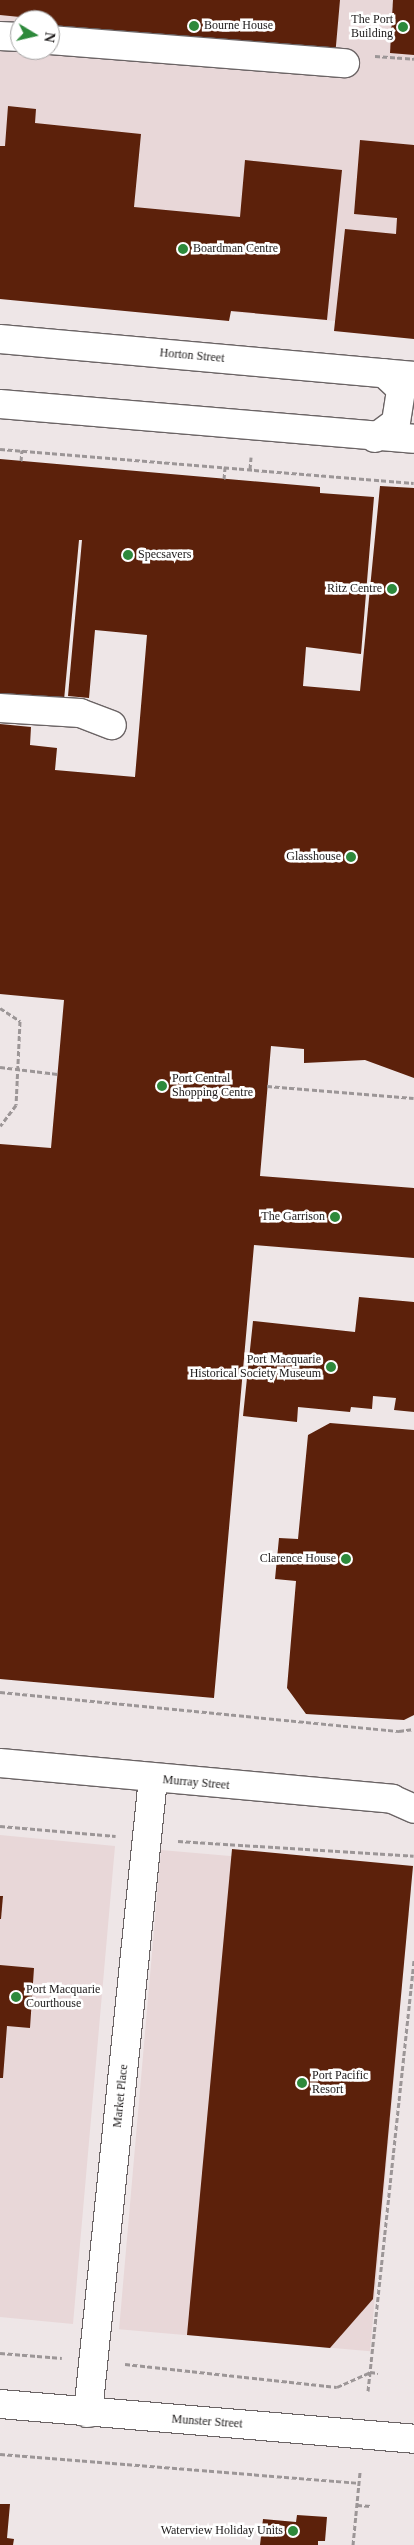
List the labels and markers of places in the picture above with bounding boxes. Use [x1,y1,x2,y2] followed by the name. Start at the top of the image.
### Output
[351,13,393,41] place label: The Port Building
[204,19,273,33] place label: Bourne House
[188,20,200,32] marker: Bourne House
[397,21,409,33] marker: The Port Building
[193,242,278,256] place label: Boardman Centre
[177,243,189,255] marker: Boardman Centre
[138,548,191,562] place label: Specsavers
[122,549,134,561] marker: Specsavers
[327,582,382,596] place label: Ritz Centre
[386,583,398,595] marker: Ritz Centre
[286,850,341,864] place label: Glasshouse
[345,851,357,863] marker: Glasshouse
[172,1072,253,1100] place label: Port Central Shopping Centre
[156,1080,168,1092] marker: Port Central Shopping Centre
[261,1210,325,1224] place label: The Garrison
[329,1211,341,1223] marker: The Garrison
[190,1353,321,1381] place label: Port Macquarie Historical Society Museum
[325,1361,337,1373] marker: Port Macquarie Historical Society Museum
[260,1552,336,1566] place label: Clarence House
[340,1553,352,1565] marker: Clarence House
[26,1983,100,2011] place label: Port Macquarie Courthouse
[10,1991,22,2003] marker: Port Macquarie Courthouse
[312,2069,368,2097] place label: Port Pacific Resort
[296,2077,308,2089] marker: Port Pacific Resort
[161,2524,283,2538] place label: Waterview Holiday Units
[287,2525,299,2537] marker: Waterview Holiday Units

